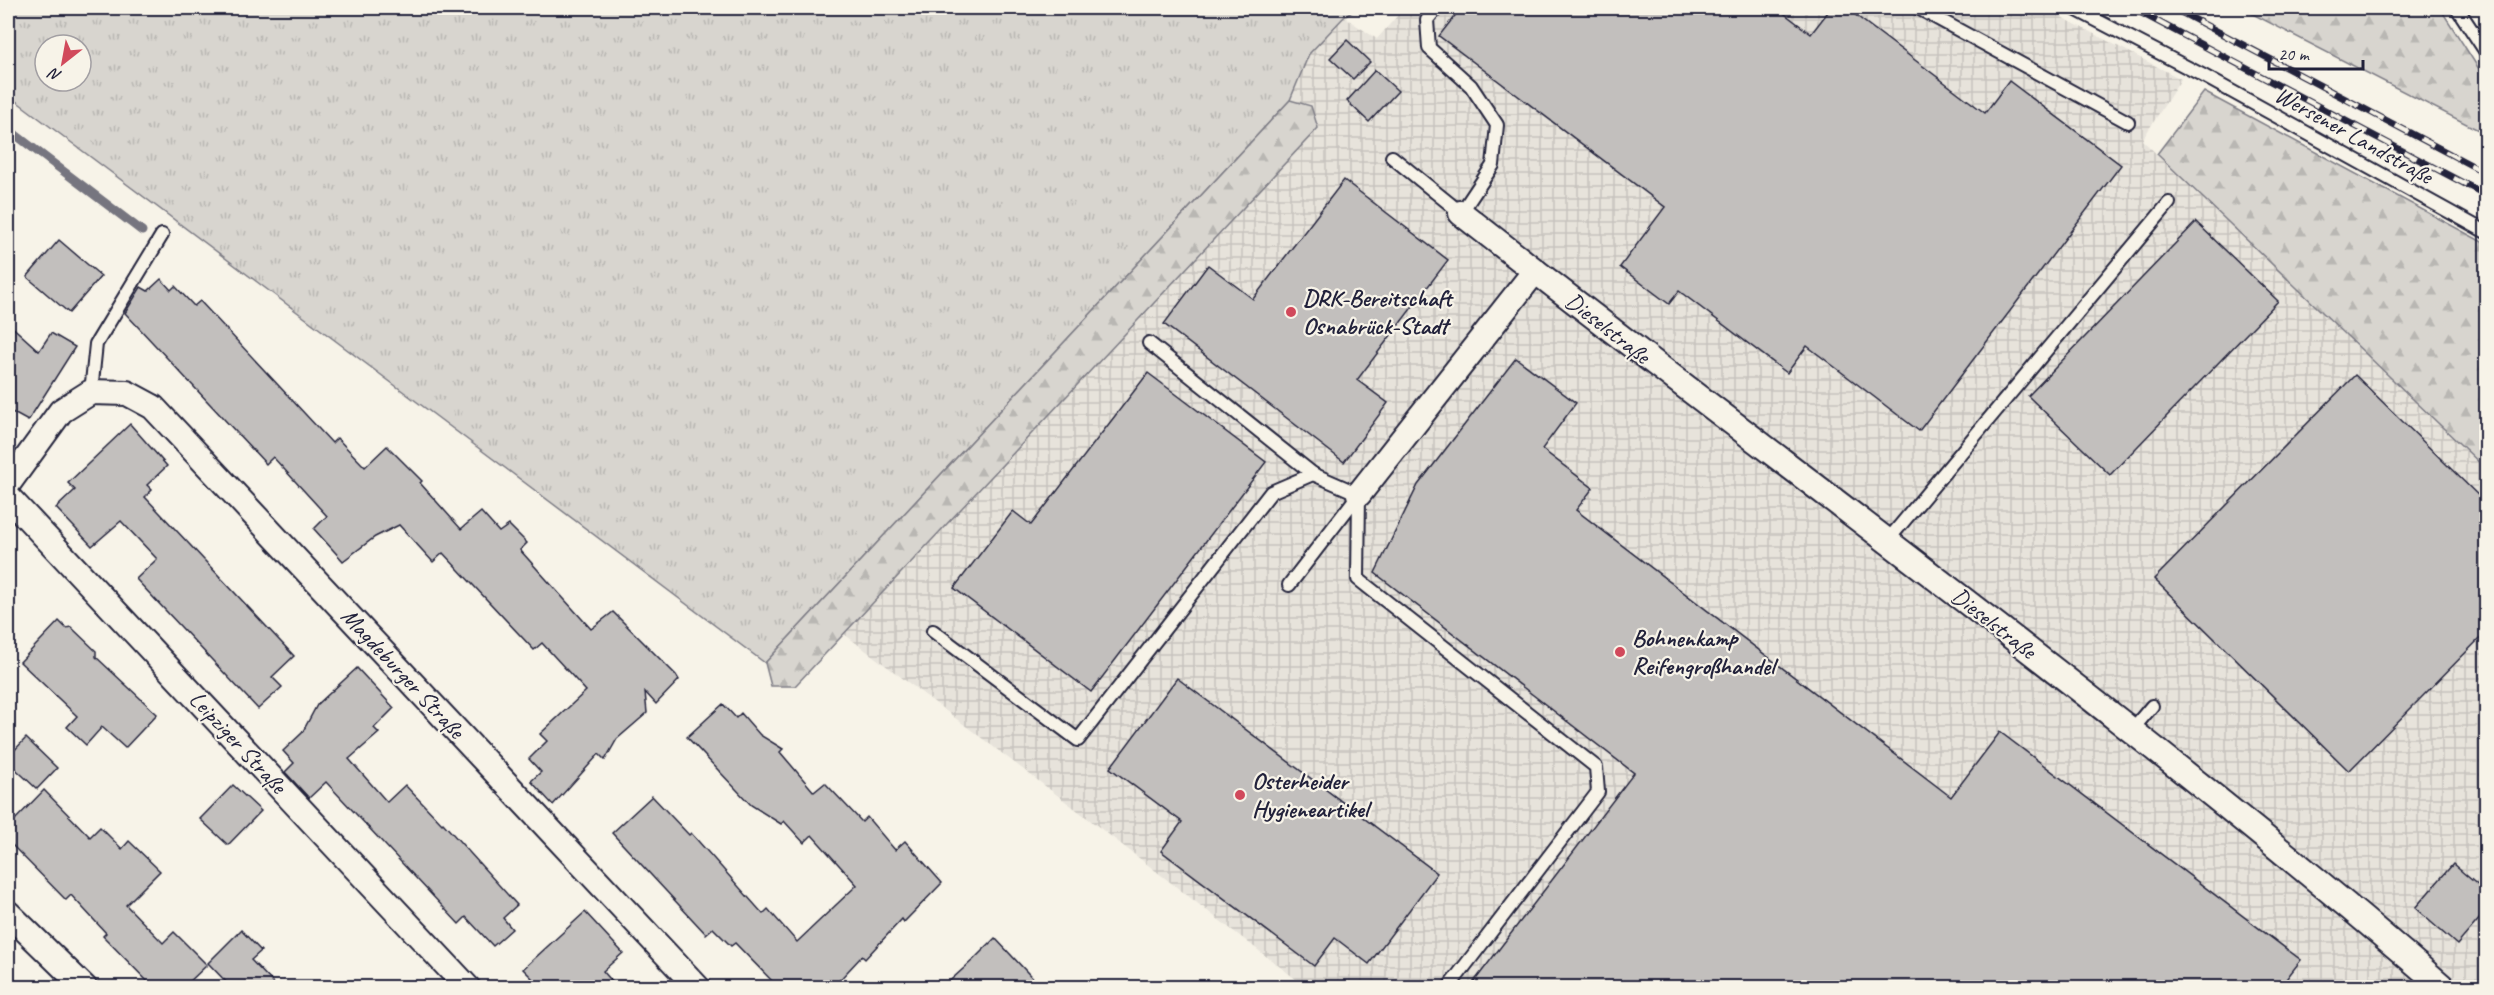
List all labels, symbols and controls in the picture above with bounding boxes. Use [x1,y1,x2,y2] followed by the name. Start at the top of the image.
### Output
[33,33,93,93] north arrow
[2269,33,2364,71] scale bar
[2278,43,2311,65] text: 20 m
[44,62,65,86] text: N
[2270,79,2440,192] street label: Wersener Landstraße
[1303,283,1455,341] place label: DRK-Bereitschaft Osnabrück-Stadt
[1560,286,1658,372] street label: Dieselstraße
[1284,305,1298,319] marker: DRK-Bereitschaft Osnabrück-Stadt
[1946,581,2044,667] street label: Dieselstraße
[335,601,473,746] street label: Magdeburger Straße
[1632,623,1779,681] place label: Bohnenkamp Reifengroßhandel
[1613,645,1627,659] marker: Bohnenkamp Reifengroßhandel
[183,684,295,801] street label: Leipziger Straße
[1252,766,1373,824] place label: Osterheider Hygieneartikel
[1233,788,1247,802] marker: Osterheider Hygieneartikel

